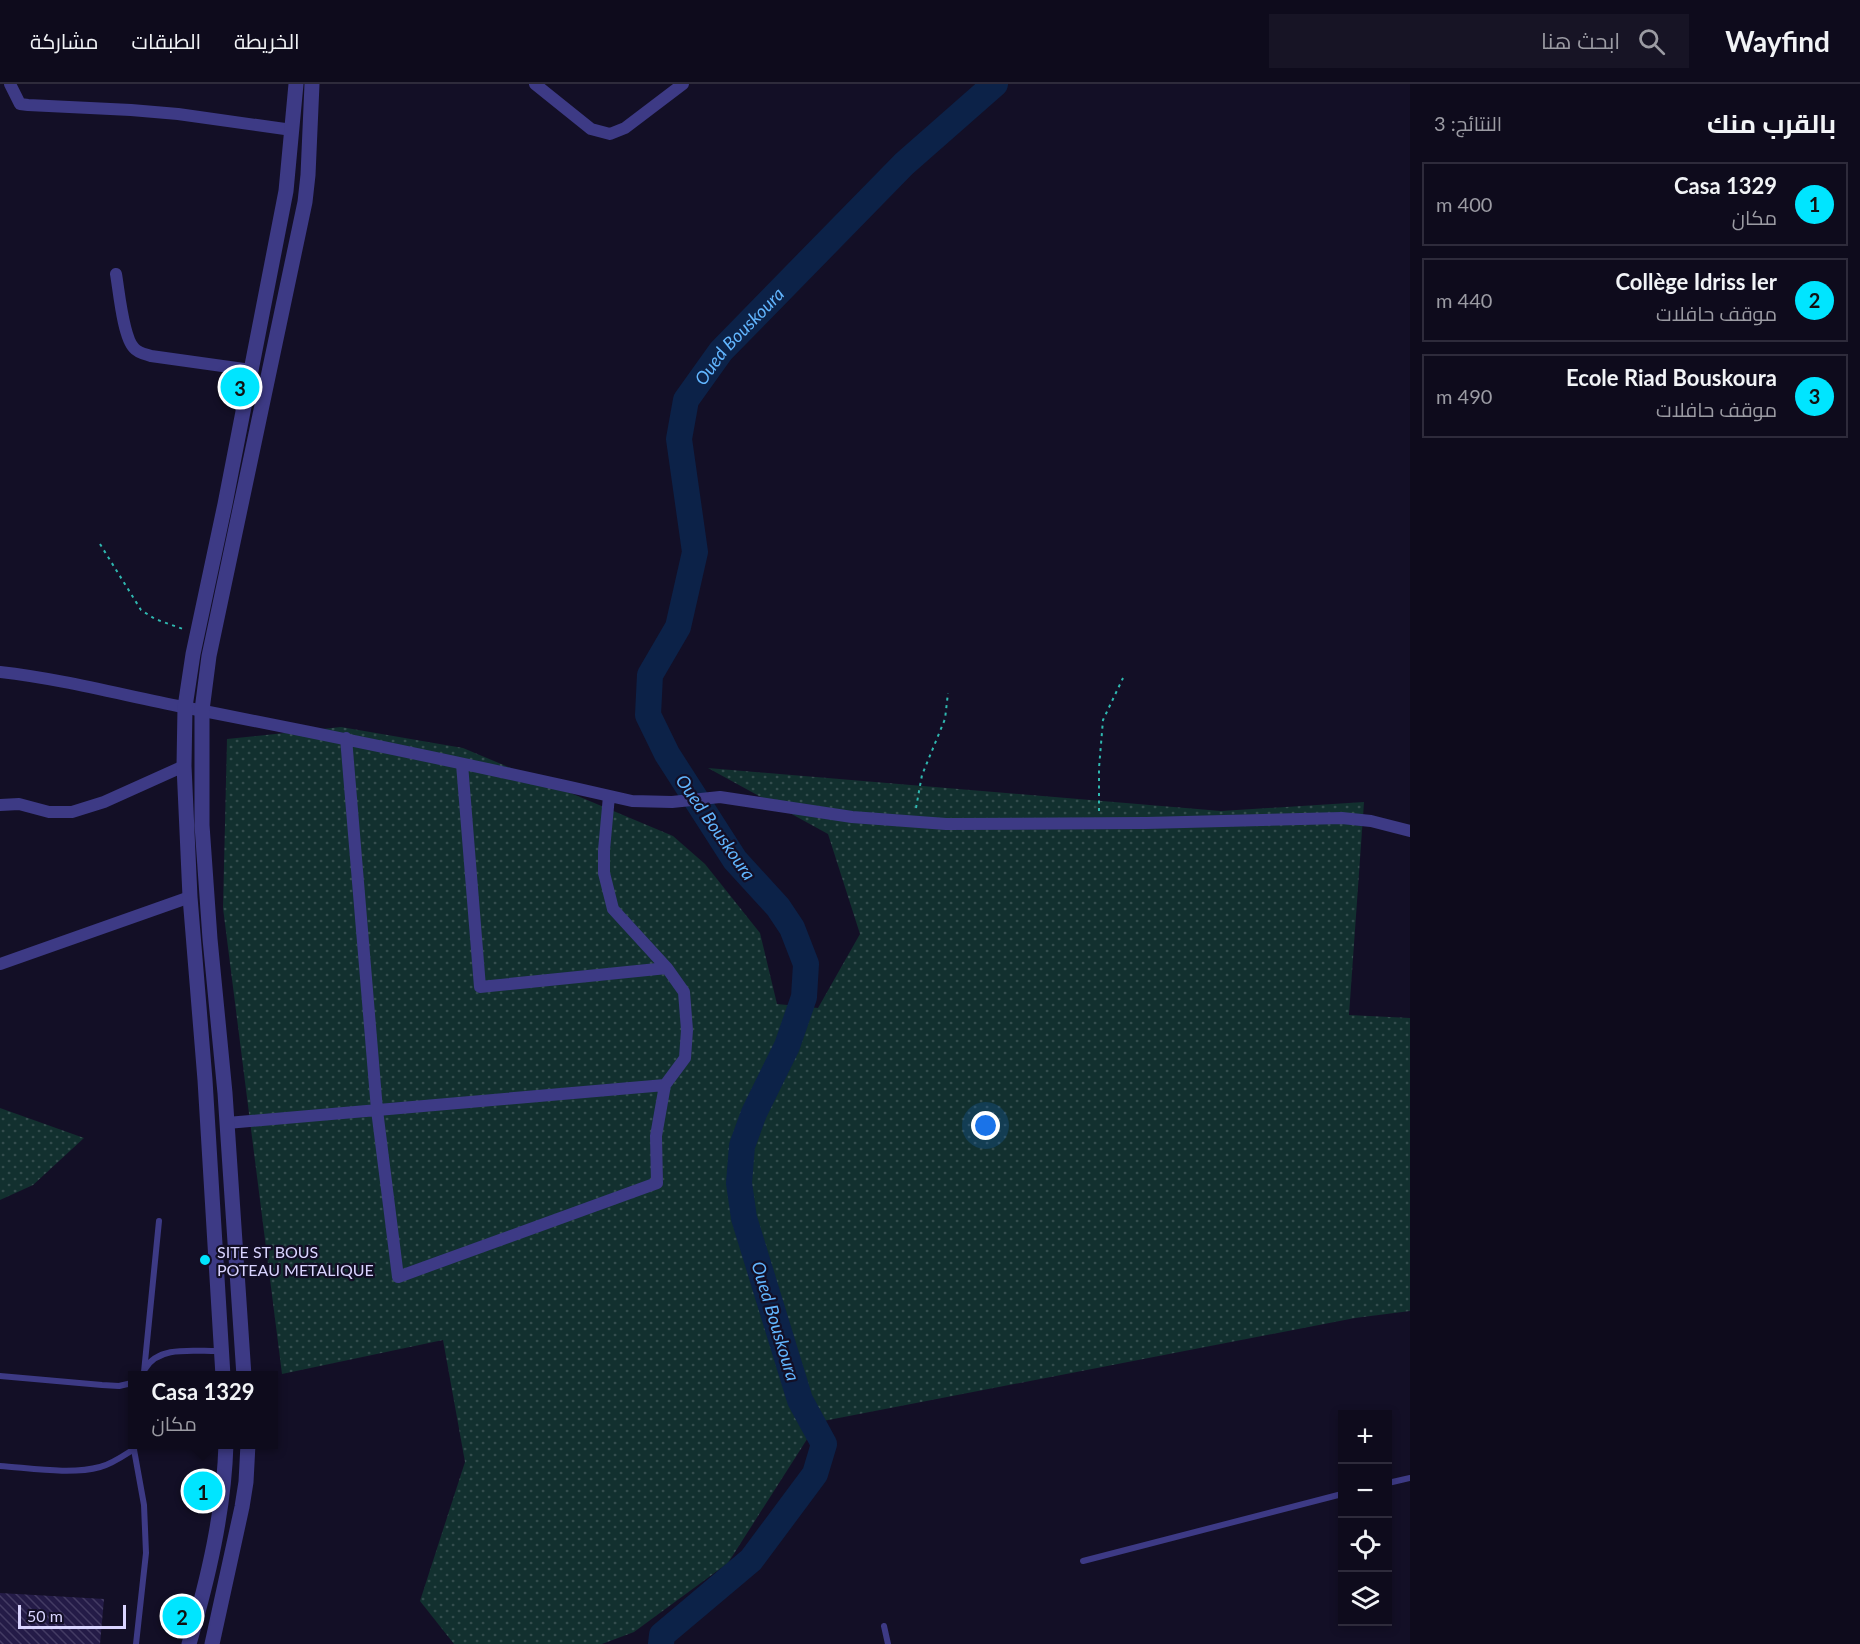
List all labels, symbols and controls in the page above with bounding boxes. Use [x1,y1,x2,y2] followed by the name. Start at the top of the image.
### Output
[1269,14,1689,68] search box
[1725,24,1830,58] text: Wayfind
[1635,25,1668,58] icon: search
[1541,27,1620,54] text: ابحث هنا
[30,28,99,53] text: مشاركة
[132,28,201,53] text: الطبقات
[234,28,300,53] text: الخريطة
[1707,107,1836,139] text: بالقرب منك
[1434,111,1502,135] text: النتائج: 3
[1674,172,1777,199] text: Casa 1329
[1436,192,1492,216] text: 400 m
[1809,192,1820,216] text: 1
[1732,205,1777,229] text: مكان
[1616,268,1777,295] text: Collège Idriss Ier
[689,283,788,389] water label: Oued Bouskoura
[1436,288,1492,312] text: 440 m
[1809,288,1820,312] text: 2
[1656,301,1777,325] text: موقف حافلات
[220,364,260,410] pin: 3
[1566,364,1777,391] text: Ecole Riad Bouskoura
[1436,384,1492,408] text: 490 m
[1809,384,1820,408] text: 3
[1656,397,1777,421] text: موقف حافلات
[671,770,761,884] water label: Oued Bouskoura
[971,1111,1000,1140] your location
[217,1242,374,1279] place label: SITE ST BOUS POTEAU METALIQUE
[198,1253,212,1267] marker: SITE ST BOUS POTEAU METALIQUE
[747,1259,805,1383] water label: Oued Bouskoura
[128,1371,278,1449] popup
[152,1378,254,1405] text: Casa 1329
[1338,1410,1392,1626] map controls
[1338,1410,1392,1464] button: +
[152,1411,197,1435] text: مكان
[1338,1464,1392,1518] button: −
[184,1468,222,1514] pin: 1
[1338,1518,1392,1572] button: locate
[1338,1572,1392,1626] button: layers
[162,1594,201,1639] pin: 2
[18,1602,126,1630] scale bar
[27,1606,63,1625] text: 50 m

